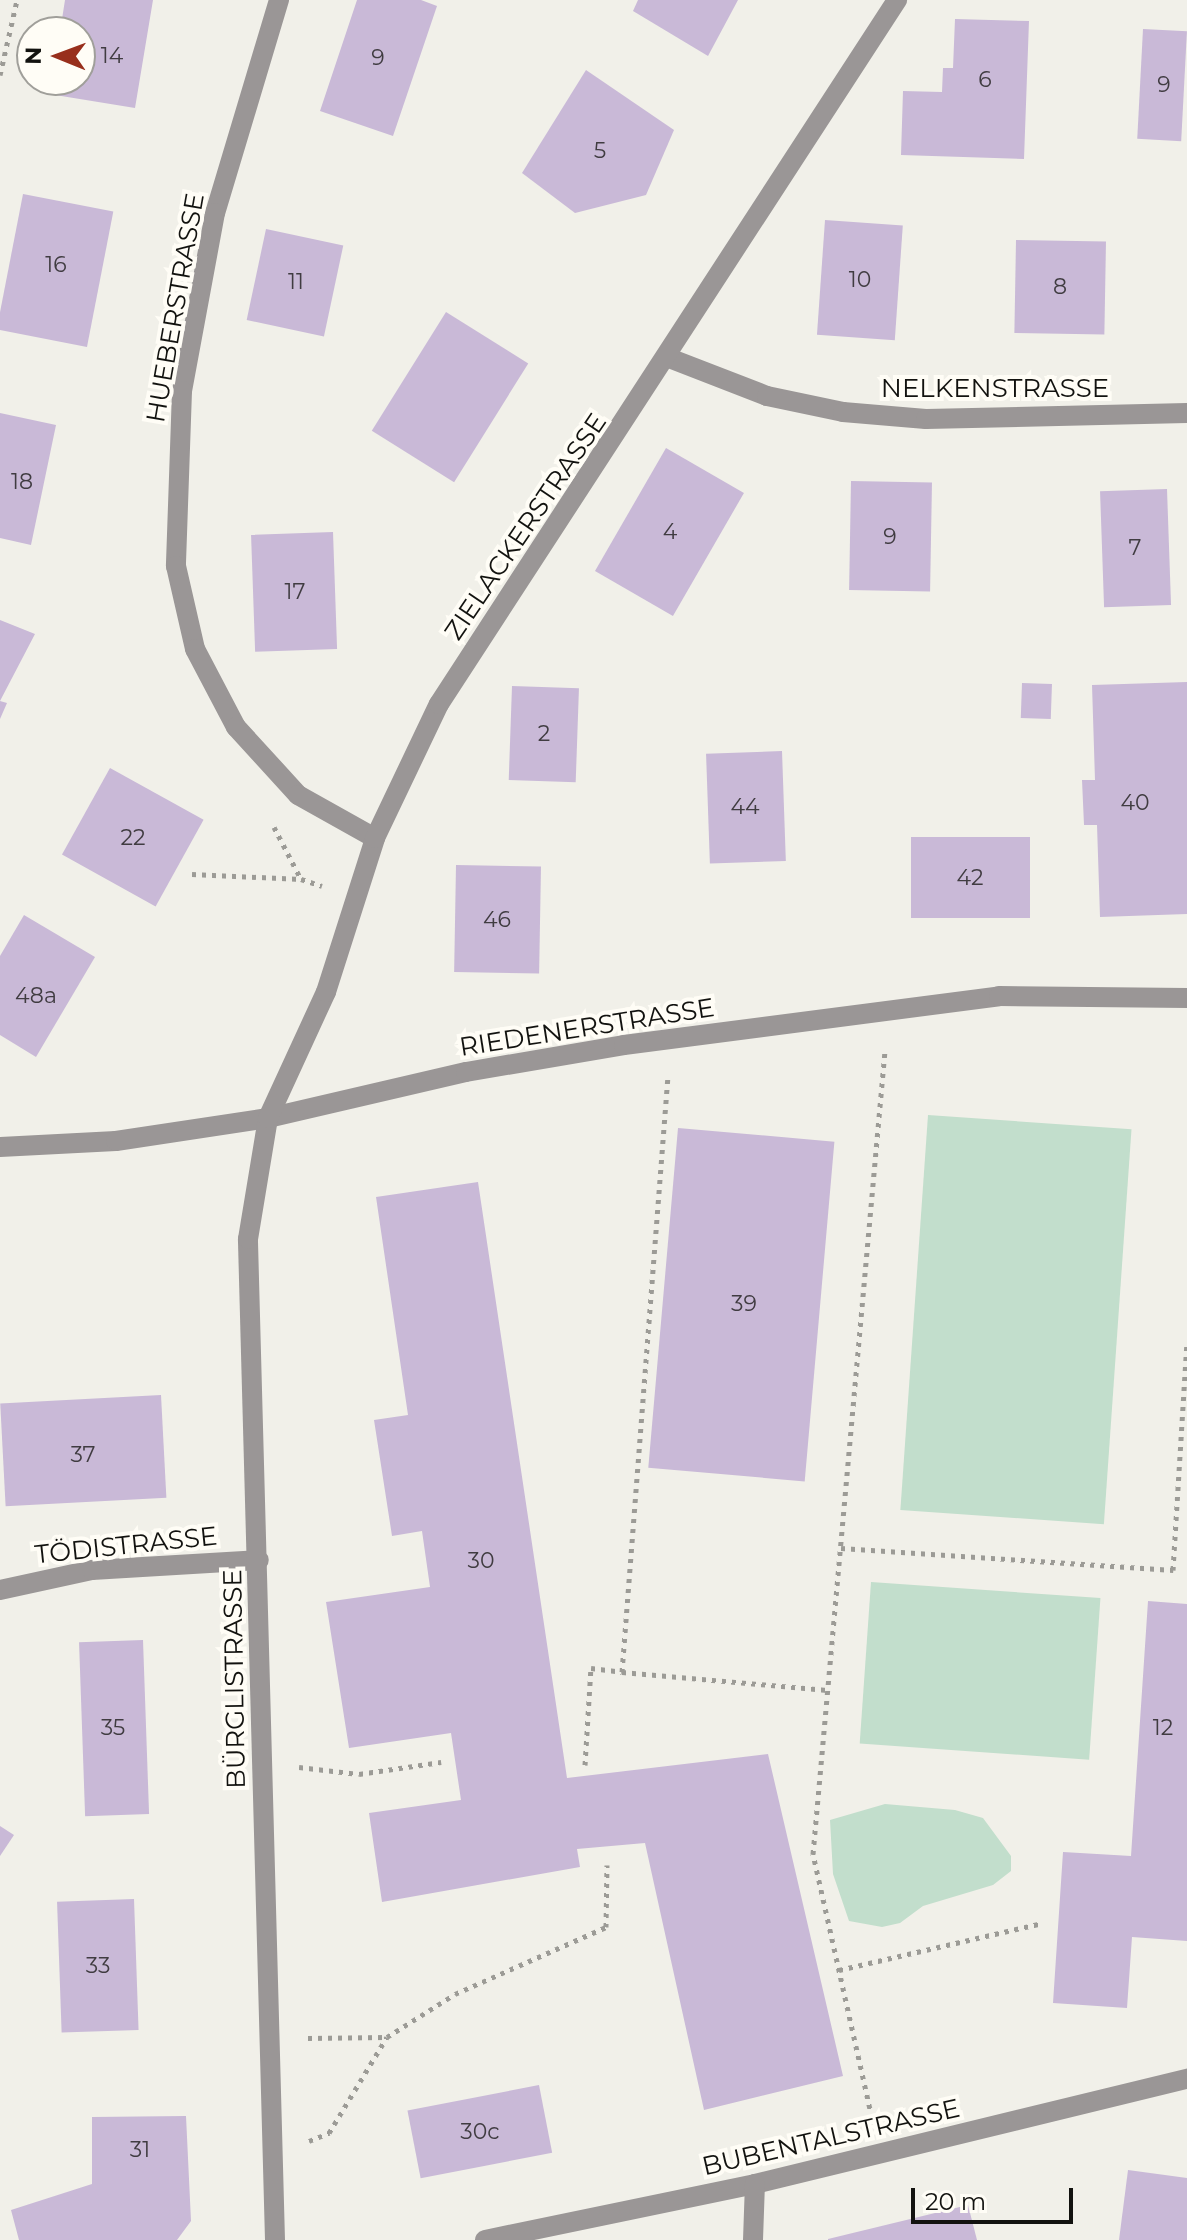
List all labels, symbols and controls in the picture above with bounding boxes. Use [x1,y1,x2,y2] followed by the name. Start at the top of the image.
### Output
[16,16,96,96] north arrow
[101,43,123,69] house number: 14
[371,45,385,71] house number: 9
[20,46,47,65] text: N
[978,67,992,93] house number: 6
[1157,72,1171,98] house number: 9
[594,138,606,164] house number: 5
[140,191,212,425] street label: HUEBERSTRASSE
[45,252,67,278] house number: 16
[849,267,871,293] house number: 10
[288,269,304,295] house number: 11
[1053,274,1067,300] house number: 8
[881,373,1109,405] street label: NELKENSTRASSE
[439,408,613,646] street label: ZIELACKERSTRASSE
[11,469,33,495] house number: 18
[663,519,677,545] house number: 4
[883,524,897,550] house number: 9
[1129,535,1141,561] house number: 7
[285,579,305,605] house number: 17
[538,721,550,747] house number: 2
[1120,790,1150,816] house number: 40
[730,794,760,820] house number: 44
[121,825,145,851] house number: 22
[957,865,983,891] house number: 42
[483,907,511,933] house number: 46
[15,983,57,1009] house number: 48a
[457,992,717,1064] street label: RIEDENERSTRASSE
[731,1291,757,1317] house number: 39
[70,1442,96,1468] house number: 37
[33,1521,219,1571] street label: TÖDISTRASSE
[468,1548,494,1574] house number: 30
[217,1569,253,1789] street label: BÜRGLISTRASSE
[101,1715,125,1741] house number: 35
[1153,1715,1173,1741] house number: 12
[86,1953,110,1979] house number: 33
[699,2093,963,2183] street label: BUBENTALSTRASSE
[460,2119,500,2145] house number: 30c
[130,2137,150,2163] house number: 31
[915,2172,1077,2222] scale bar
[925,2187,986,2216] text: 20 m

